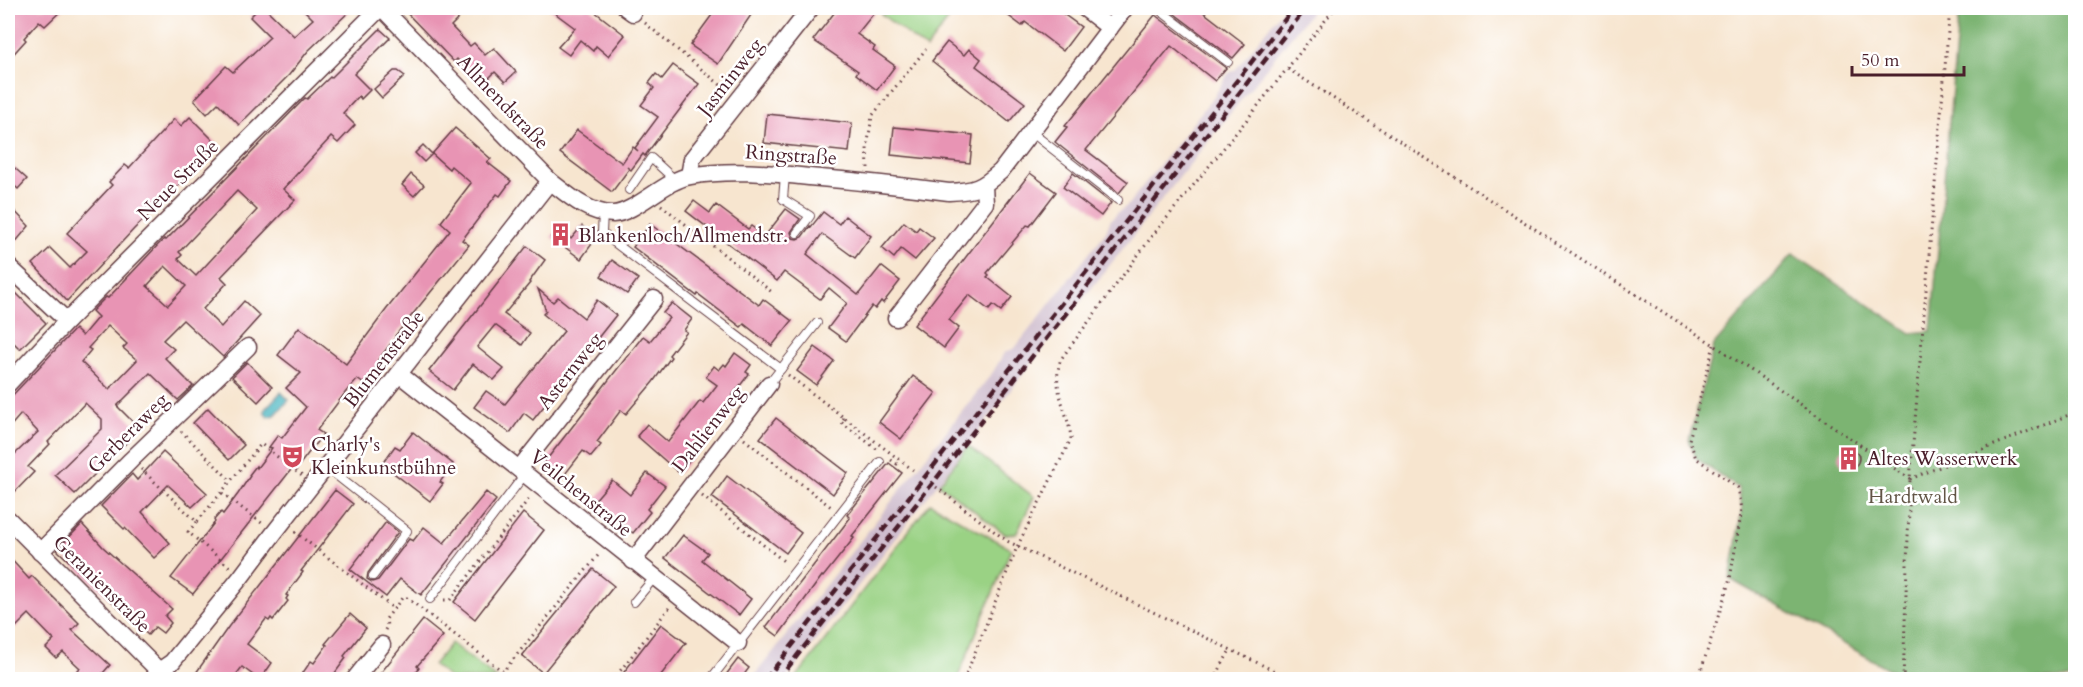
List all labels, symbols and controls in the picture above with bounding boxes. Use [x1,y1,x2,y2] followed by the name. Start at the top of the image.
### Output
[689,32,770,124] street label: Jasminweg
[1852,39,1964,77] scale bar
[1861,48,1900,73] text: 50 m
[451,49,555,155] street label: Allmendstraße
[131,133,225,227] street label: Neue Straße
[744,138,838,172] street label: Ringstraße
[547,222,573,248] building icon: Blankenloch/Allmendstr.
[578,222,788,249] place label: Blankenloch/Allmendstr.
[337,305,431,413] street label: Blumenstraße
[531,326,609,415] street label: Asternweg
[666,379,751,478] street label: Dahlienweg
[82,386,175,479] street label: Gerberaweg
[311,431,456,481] place label: Charly's Kleinkunstbühne
[280,443,306,469] theatre icon: Charly's Kleinkunstbühne
[524,443,638,543] street label: Veilchenstraße
[1836,445,1862,471] building icon: Altes Wasserwerk
[1867,445,2018,472] place label: Altes Wasserwerk
[1868,483,1958,510] park label: Hardtwald
[47,529,157,639] street label: Geranienstraße

